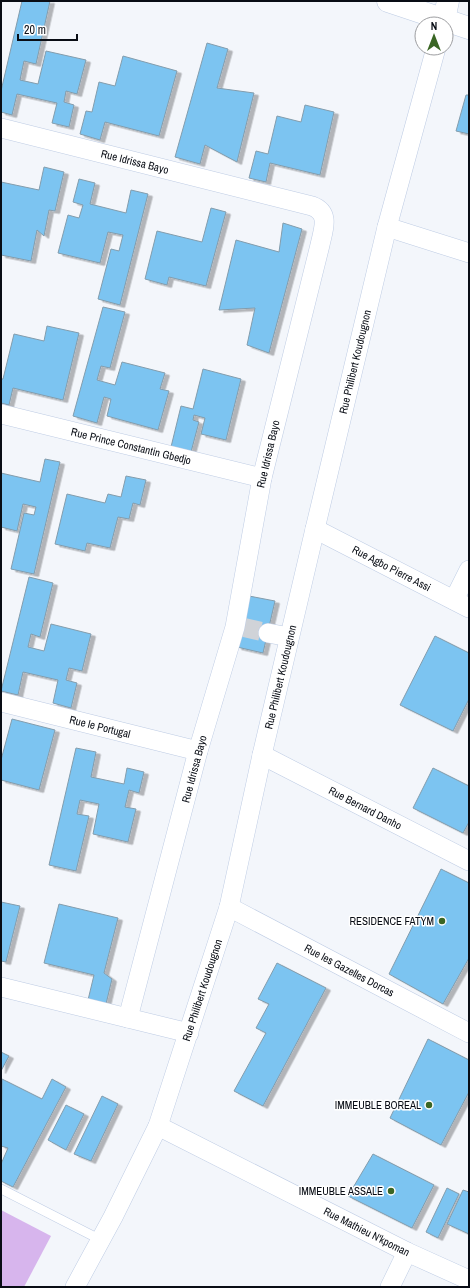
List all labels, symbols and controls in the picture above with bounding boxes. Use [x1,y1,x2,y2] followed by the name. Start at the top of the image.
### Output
[18,16,77,42] scale bar
[414,16,454,56] north arrow
[431,19,437,33] text: N
[24,22,46,38] text: 20 m
[100,146,170,177] street label: Rue Idrissa Bayo
[336,308,374,415] street label: Rue Philibert Koudougnon
[253,419,283,489] street label: Rue Idrissa Bayo
[70,424,193,467] street label: Rue Prince Constantin Gbedjo
[350,542,433,594] street label: Rue Agbo Pierre Assi
[261,624,299,731] street label: Rue Philibert Koudougnon
[68,712,132,741] street label: Rue le Portugal
[178,734,210,804] street label: Rue Idrissa Bayo
[326,783,404,832] street label: Rue Bernard Danho
[349,914,434,928] place label: RESIDENCE FATYM
[437,916,447,926] marker: RESIDENCE FATYM
[179,937,225,1043] street label: Rue Philibert Koudougnon
[302,941,397,1000] street label: Rue les Gazelles Dorcas
[335,1098,421,1112] place label: IMMEUBLE BOREAL
[424,1100,434,1110] marker: IMMEUBLE BOREAL
[299,1184,383,1198] place label: IMMEUBLE ASSALE
[386,1186,396,1196] marker: IMMEUBLE ASSALE
[321,1204,412,1259] street label: Rue Mathieu N'kpoman

